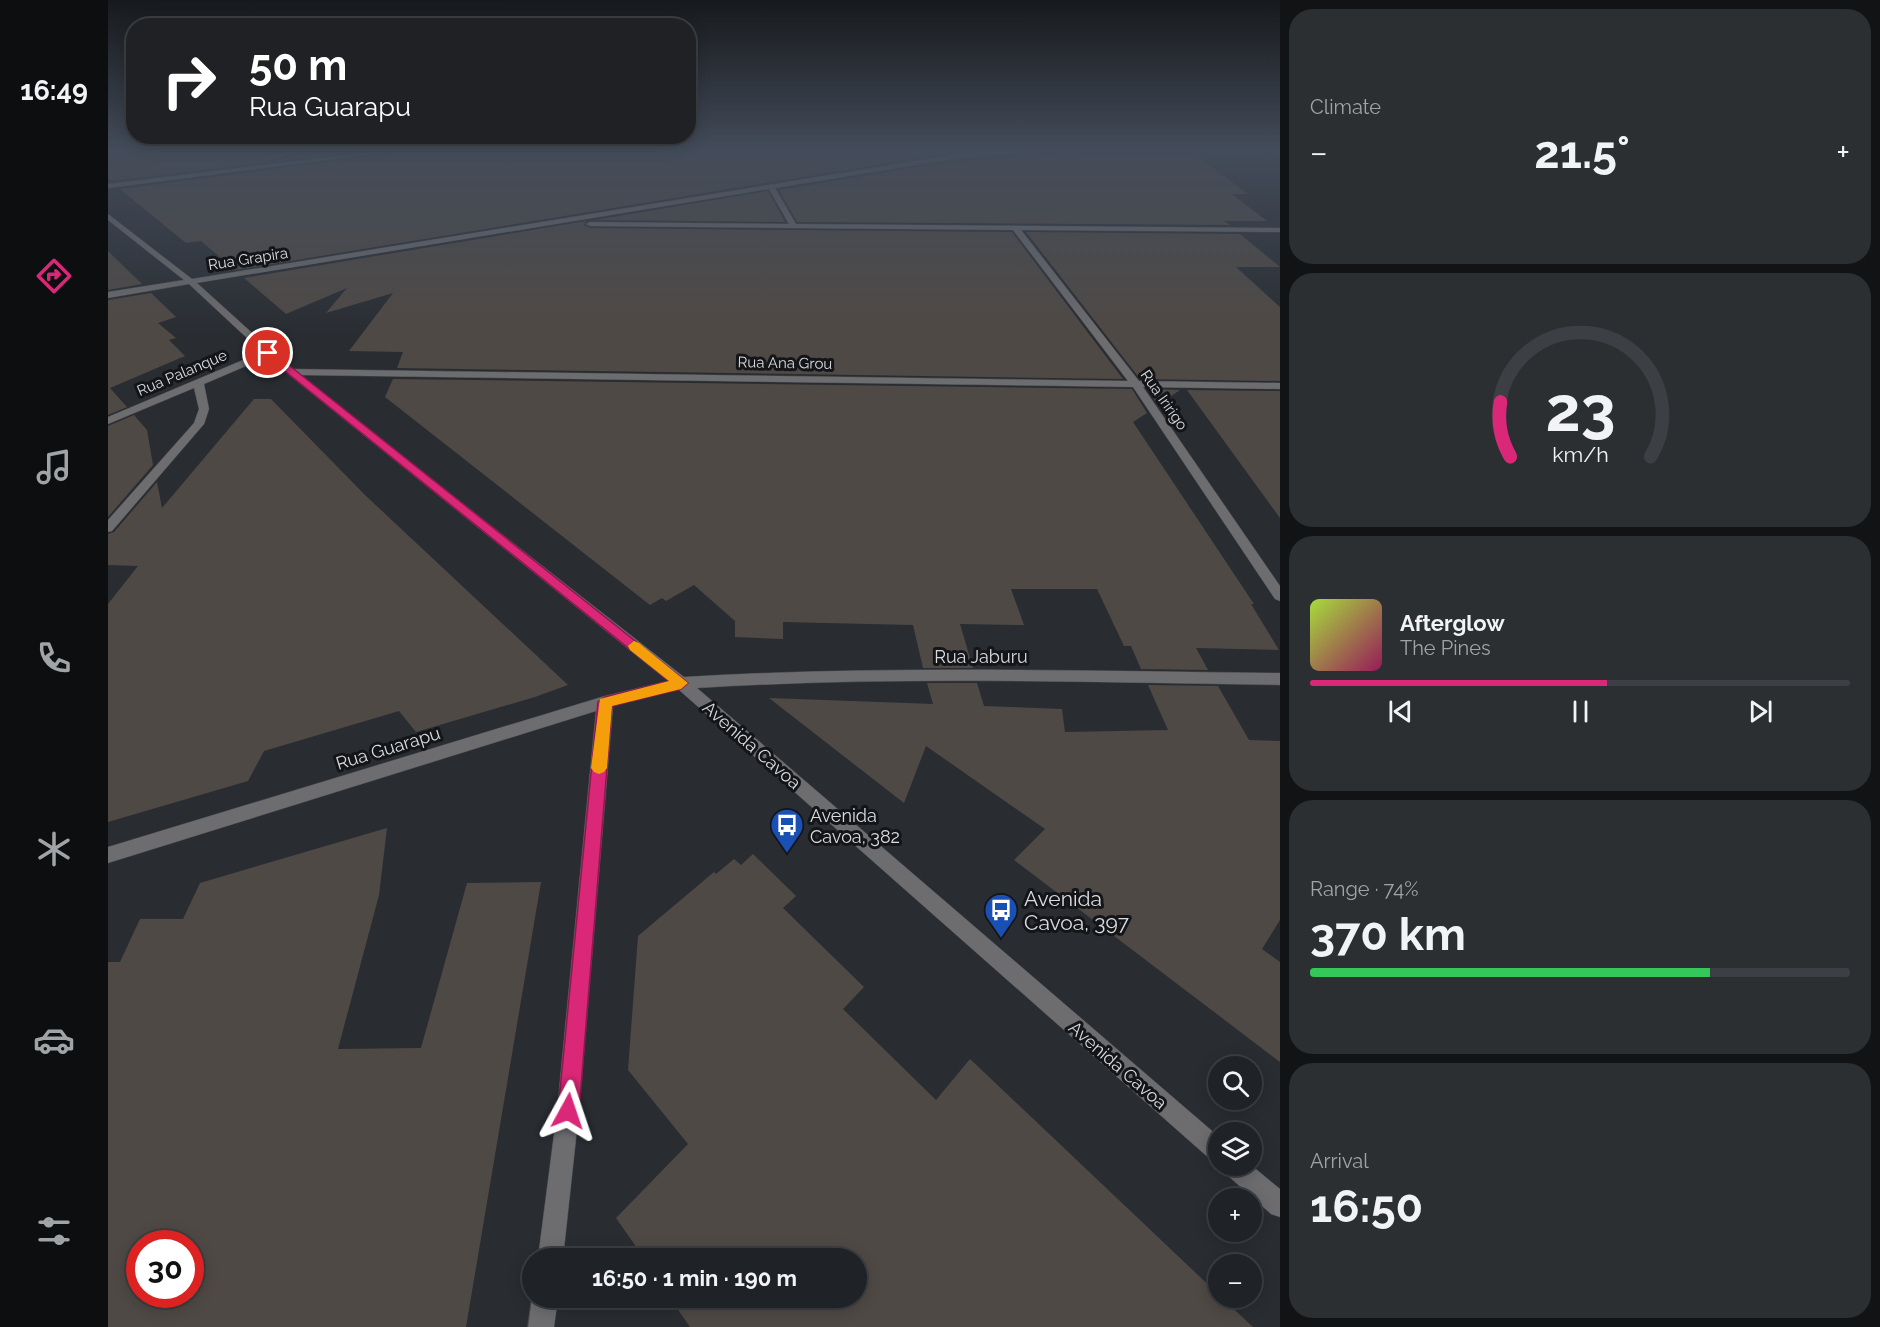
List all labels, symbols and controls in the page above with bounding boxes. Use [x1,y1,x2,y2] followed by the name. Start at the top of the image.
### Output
[249,41,347,90] text: 50 m
[150,42,228,120] icon: right
[20,75,88,106] text: 16:49
[249,91,411,122] text: Rua Guarapu
[1310,95,1381,119] text: Climate
[1534,126,1630,179] text: 21.5°
[1310,133,1328,172] text: −
[1836,133,1850,172] text: +
[207,244,289,274] street label: Rua Grapira
[33,255,75,297] icon: directions
[242,327,293,378] pin
[251,336,284,369] icon: arrive
[134,346,230,400] street label: Rua Palanque
[738,353,833,373] street label: Rua Ana Grou
[1137,366,1191,434] street label: Rua Iririgo
[1545,372,1615,446] text: 23
[1552,442,1608,467] text: km/h
[33,446,75,488] icon: music
[1400,610,1505,636] text: Afterglow
[1400,636,1491,660] text: The Pines
[33,637,75,679] icon: phone
[934,646,1028,667] street label: Rua Jaburu
[1384,695,1417,728] icon: previous
[1564,695,1597,728] icon: pause
[1744,695,1777,728] icon: next
[699,697,805,793] street label: Avenida Cavoa
[333,722,443,774] street label: Rua Guarapu
[810,805,900,847] place label: Avenida Cavoa, 382
[769,807,805,854] bus stop icon: Avenida Cavoa, 382
[33,828,75,870] icon: climate
[1310,877,1418,901] text: Range · 74%
[1024,886,1130,935] place label: Avenida Cavoa, 397
[983,892,1019,939] bus stop icon: Avenida Cavoa, 397
[1310,908,1466,961] text: 370 km
[1065,1017,1171,1113] street label: Avenida Cavoa
[33,1019,75,1061] icon: car
[1208,1056,1262,1308] map controls
[1208,1056,1262,1110] button: search
[536,1079,600,1143] position arrow
[1208,1122,1262,1176] button: layers
[1310,1149,1369,1173] text: Arrival
[1310,1180,1423,1233] text: 16:50
[1208,1188,1262,1242] button: +
[33,1210,75,1252] icon: filters
[126,1230,204,1308] speed limit sign: 30
[1208,1254,1262,1308] button: −
[592,1265,797,1291] text: 16:50 · 1 min · 190 m

